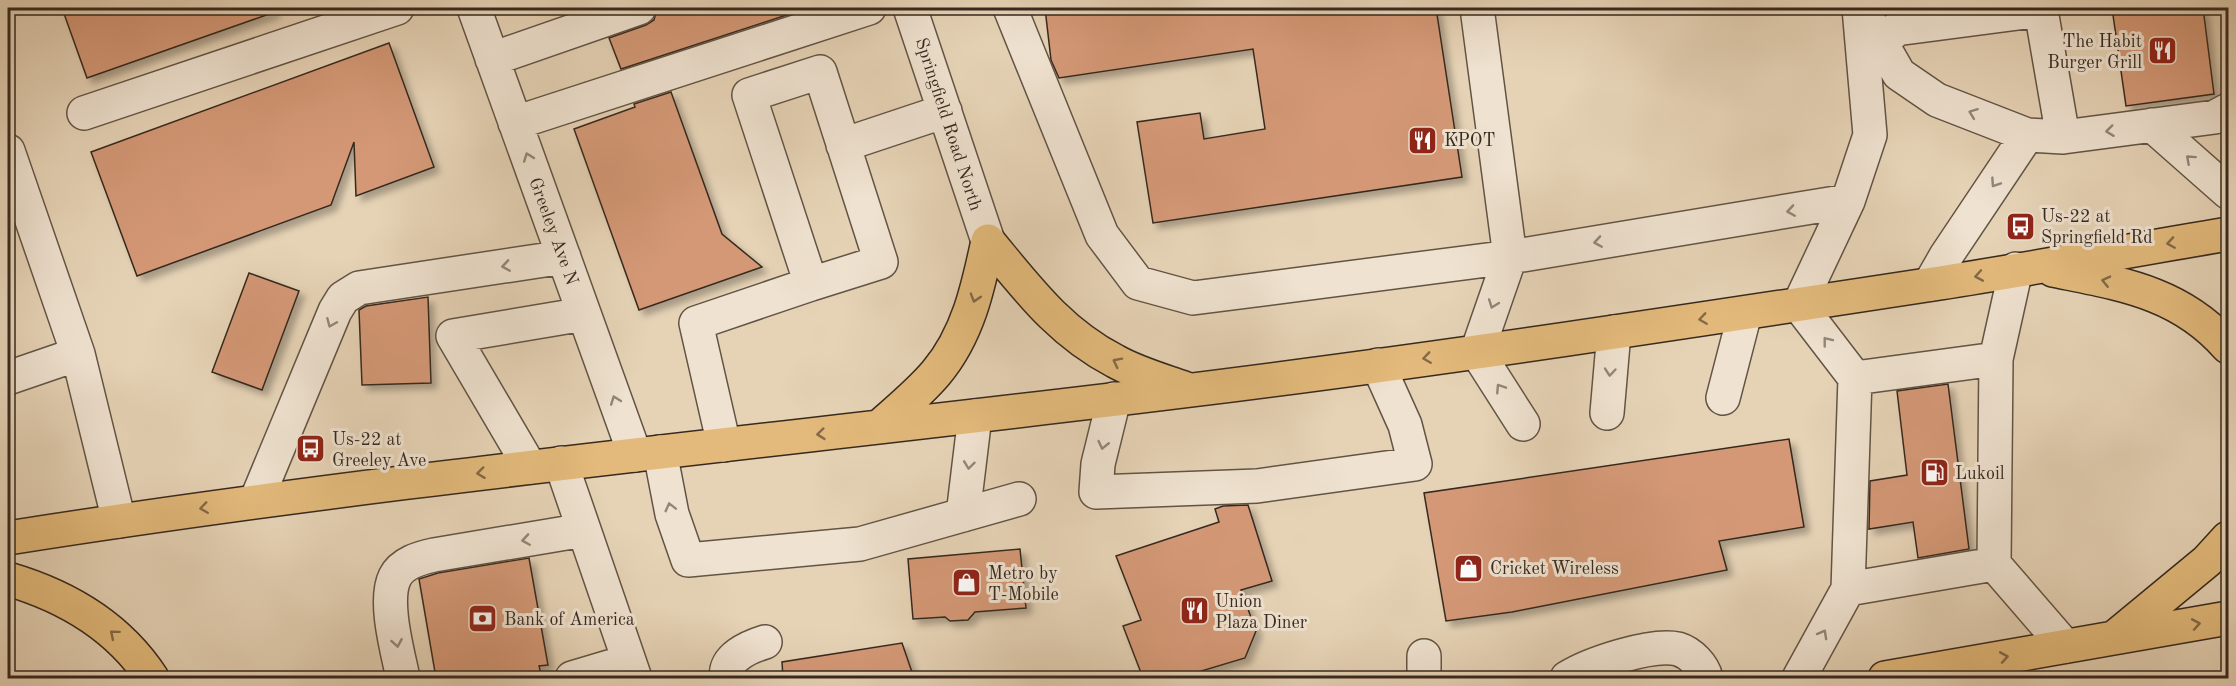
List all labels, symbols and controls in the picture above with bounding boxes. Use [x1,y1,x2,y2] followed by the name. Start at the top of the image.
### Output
[2047,33,2142,72] place label: The Habit Burger Grill
[2147,35,2179,67] restaurant icon: The Habit Burger Grill
[912,36,985,213] street label: Springfield Road North
[1968,108,1979,121] one-way arrow
[1407,124,1439,156] restaurant icon: KPOT
[2105,124,2115,136] one-way arrow
[1444,132,1495,150] place label: KPOT
[522,152,535,163] one-way arrow
[2186,155,2197,166] one-way arrow
[525,175,581,288] street label: Greeley Ave N
[1991,177,2002,188] one-way arrow
[1786,204,1795,216] one-way arrow
[2041,208,2153,247] place label: Us-22 at Springfield Rd
[2004,210,2036,242] bus stop icon: Us-22 at Springfield Rd
[1594,236,1603,248] one-way arrow
[2166,236,2176,249] one-way arrow
[501,259,511,271] one-way arrow
[1974,269,1984,282] one-way arrow
[2101,276,2111,289] one-way arrow
[970,292,982,303] one-way arrow
[1488,298,1501,309] one-way arrow
[1698,312,1708,324] one-way arrow
[326,316,338,327] one-way arrow
[1823,337,1834,348] one-way arrow
[1422,352,1431,364] one-way arrow
[1113,358,1123,369] one-way arrow
[1604,368,1617,377] one-way arrow
[1496,383,1507,394] one-way arrow
[609,395,622,406] one-way arrow
[816,427,826,440] one-way arrow
[332,431,426,470] place label: Us-22 at Greeley Ave
[295,433,327,465] bus stop icon: Us-22 at Greeley Ave
[1097,440,1110,450] one-way arrow
[1918,457,1950,489] fuel station icon: Lukoil
[963,461,976,470] one-way arrow
[1955,465,2005,483] place label: Lukoil
[477,466,486,478] one-way arrow
[200,502,209,514] one-way arrow
[665,502,678,512] one-way arrow
[522,533,531,545] one-way arrow
[1453,552,1485,584] shop icon: Cricket Wireless
[1490,560,1619,578] place label: Cricket Wireless
[988,565,1059,604] place label: Metro by T-Mobile
[951,567,983,599] shop icon: Metro by T-Mobile
[1215,593,1308,632] place label: Union Plaza Diner
[1178,595,1210,627] restaurant icon: Union Plaza Diner
[467,603,499,635] bank icon: Bank of America
[504,611,635,629] place label: Bank of America
[2191,618,2201,631] one-way arrow
[110,630,121,641] one-way arrow
[1816,630,1828,640] one-way arrow
[390,638,403,648] one-way arrow
[1999,651,2009,664] one-way arrow

